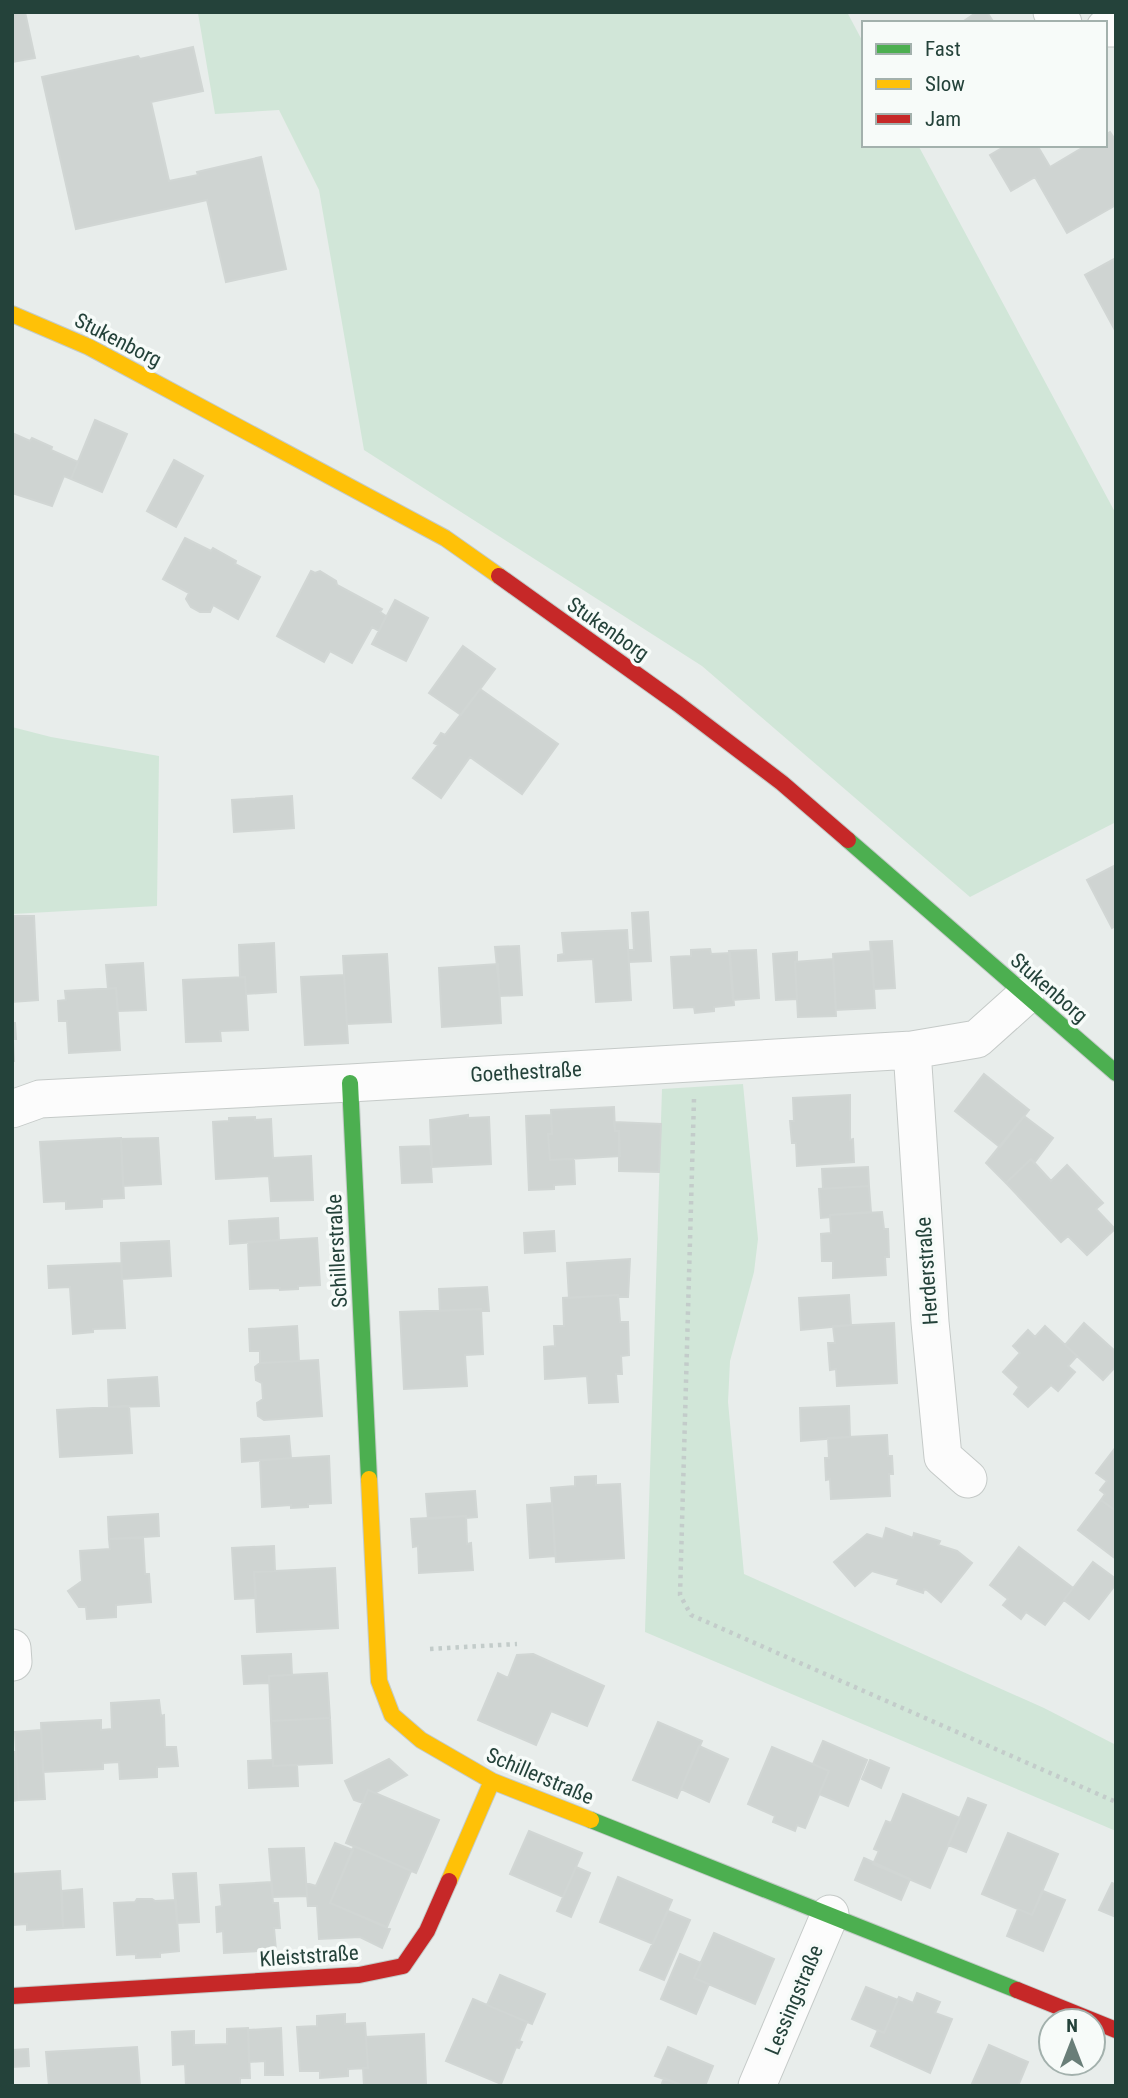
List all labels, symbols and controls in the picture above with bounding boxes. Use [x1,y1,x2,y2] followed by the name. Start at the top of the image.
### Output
[862,21,1107,147] legend
[925,37,961,61] text: Fast
[925,72,965,96] text: Slow
[925,107,961,131] text: Jam
[71,308,165,372] street label: Stukenborg
[563,592,653,666] street label: Stukenborg
[1006,948,1092,1028] street label: Stukenborg
[470,1057,583,1087] street label: Goethestraße
[322,1193,352,1309] street label: Schillerstraße
[911,1216,943,1326] street label: Herderstraße
[483,1743,597,1809] street label: Schillerstraße
[259,1941,360,1971] street label: Kleiststraße
[760,1941,828,2059] street label: Lessingstraße
[1037,2007,1107,2077] north arrow
[1066,2014,1078,2037] text: N

